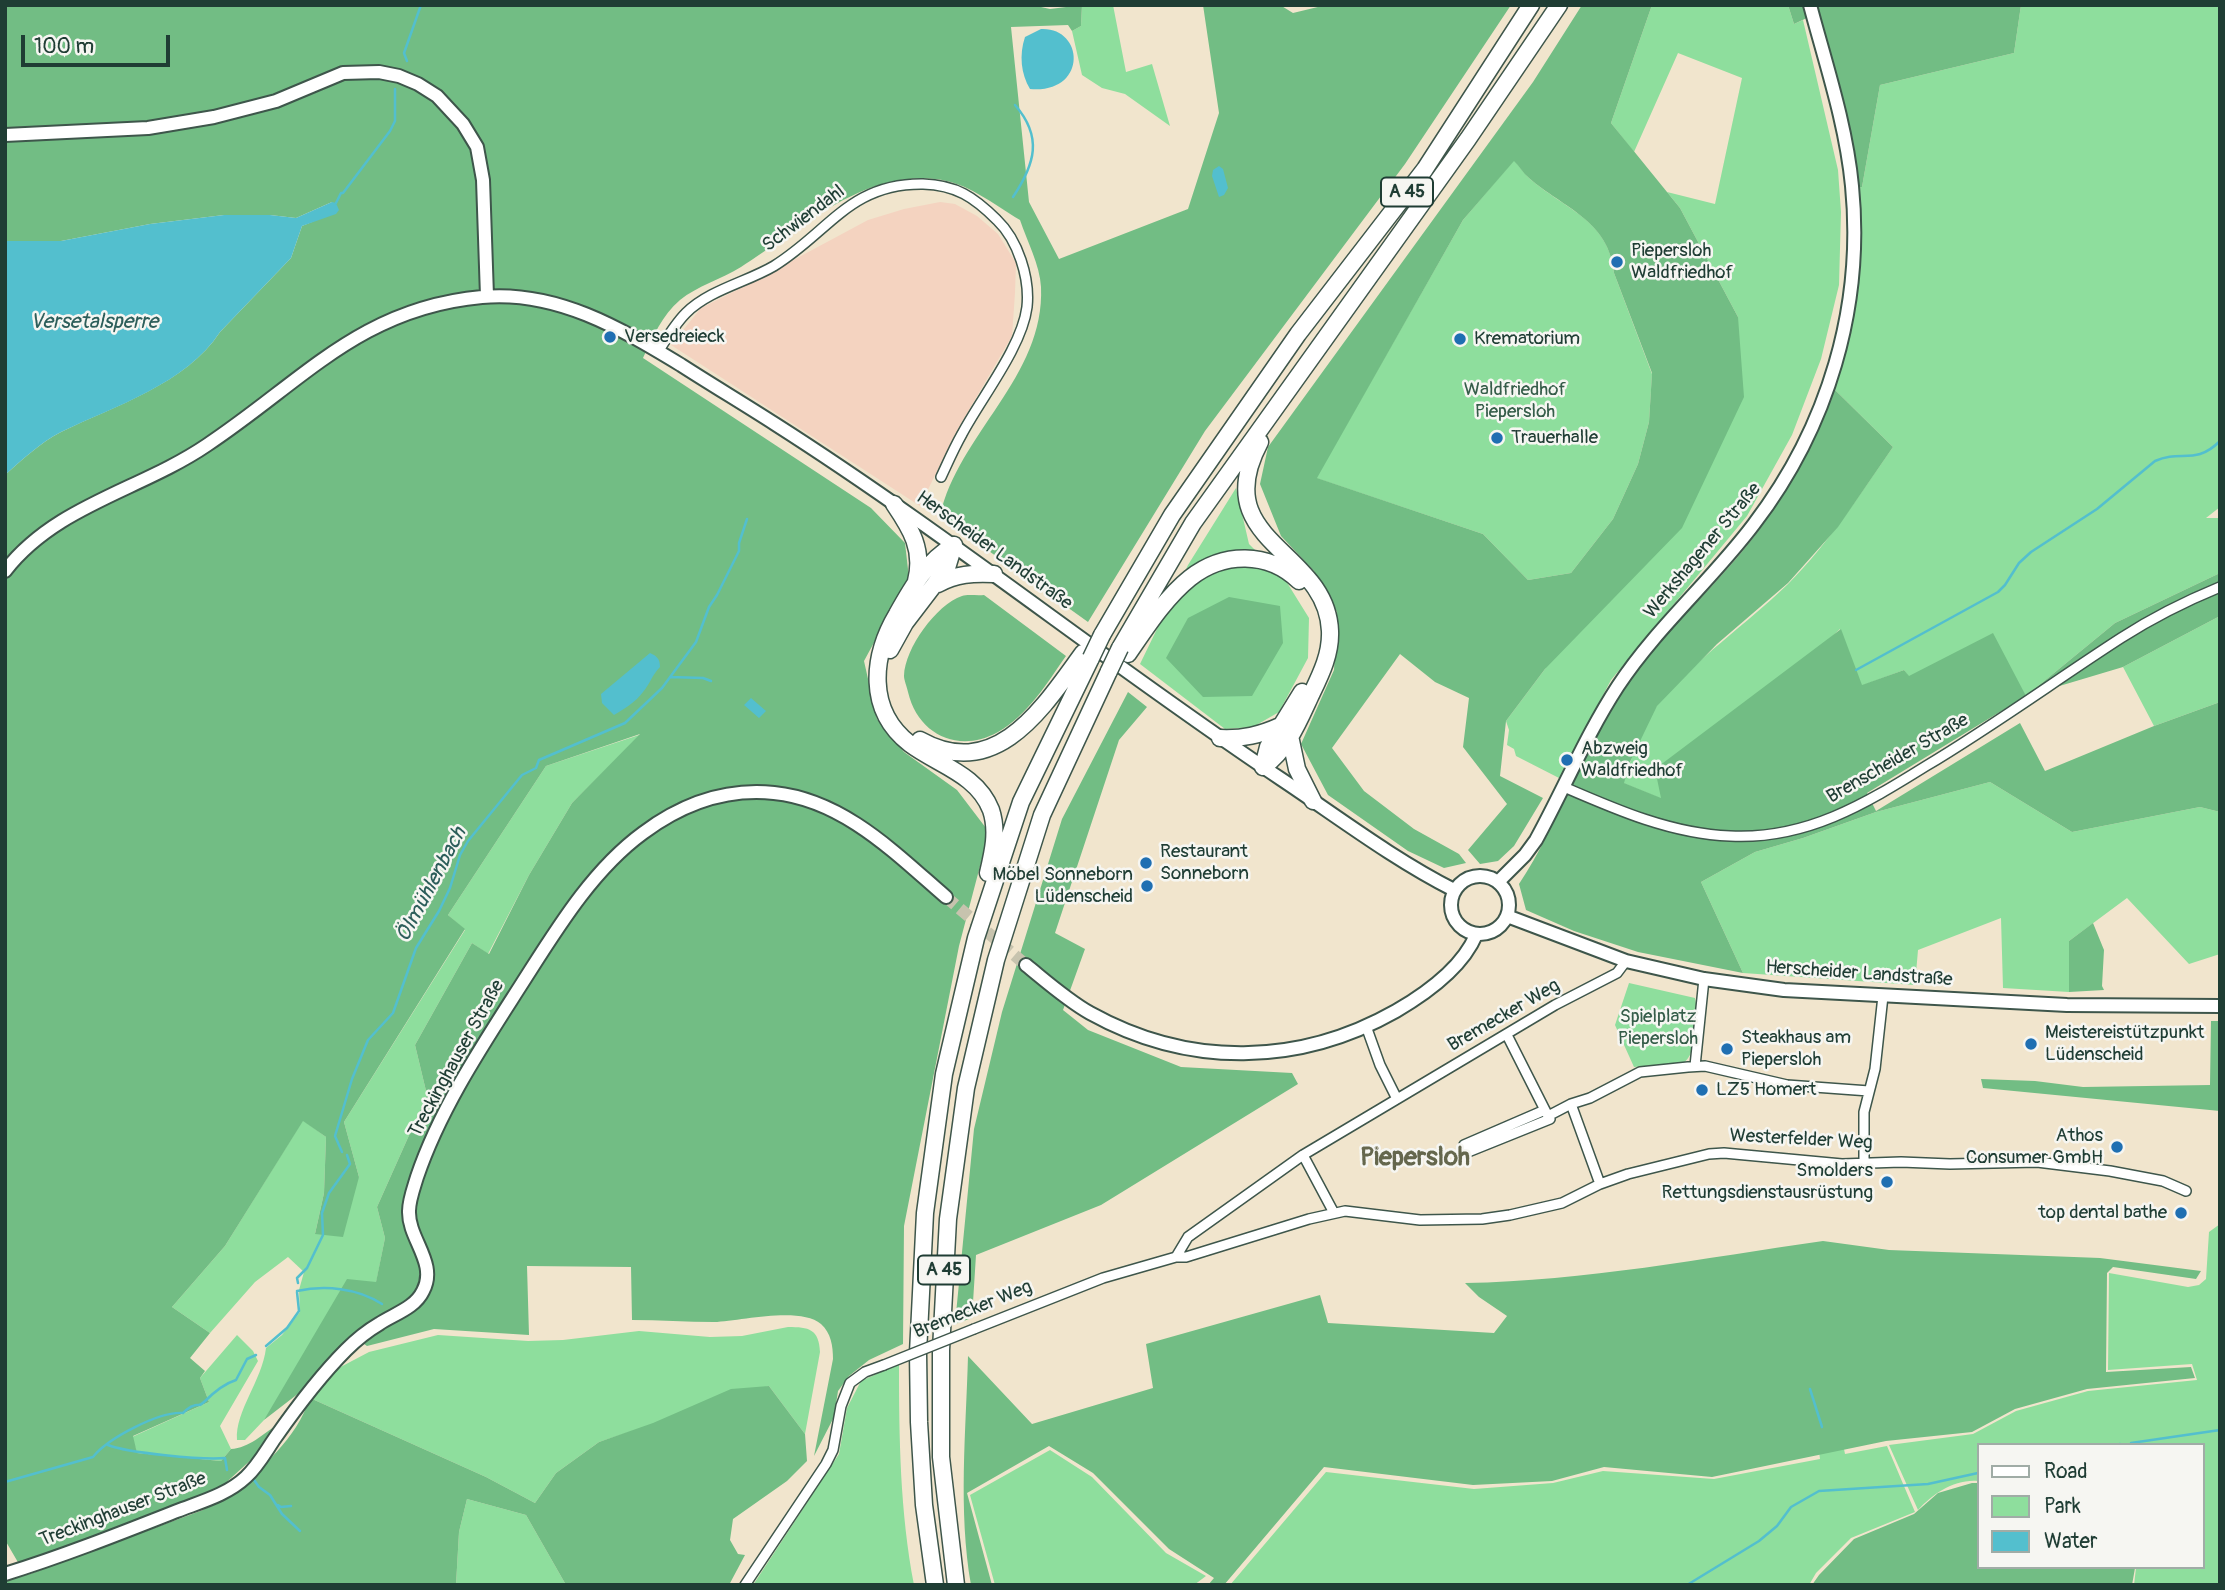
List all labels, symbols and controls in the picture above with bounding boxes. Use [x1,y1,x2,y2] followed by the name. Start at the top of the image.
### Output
[24,21,173,65] scale bar
[34,33,94,60] text: 100 m
[1381,177,1433,206] road number: A 45
[758,181,850,257] street label: Schwiendahl
[1631,240,1733,284] place label: Piepersloh Waldfriedhof
[1609,254,1625,270] marker: Piepersloh Waldfriedhof
[30,310,158,336] water label: Versetalsperre
[624,326,725,348] place label: Versedreieck
[1474,328,1580,350] place label: Krematorium
[602,329,618,345] marker: Versedreieck
[1452,331,1468,347] marker: Krematorium
[1464,379,1566,423] park label: Waldfriedhof Piepersloh
[1511,427,1598,449] place label: Trauerhalle
[1489,430,1505,446] marker: Trauerhalle
[1640,478,1766,624] street label: Werkshagener Straße
[911,487,1077,615] street label: Herscheider Landstraße
[1823,709,1973,809] street label: Brenscheider Straße
[1581,738,1683,782] place label: Abzweig Waldfriedhof
[1559,752,1575,768] marker: Abzweig Waldfriedhof
[391,823,473,947] water label: Ölmühlenbach
[1160,841,1249,885] place label: Restaurant Sonneborn
[1138,855,1154,871] marker: Restaurant Sonneborn
[993,864,1133,908] place label: Möbel Sonneborn Lüdenscheid
[1139,878,1155,894] marker: Möbel Sonneborn Lüdenscheid
[1765,956,1953,992] street label: Herscheider Landstraße
[1444,975,1564,1057] street label: Bremecker Weg
[404,976,510,1142] street label: Treckinghauser Straße
[1618,1006,1698,1050] park label: Spielplatz Piepersloh
[2045,1022,2205,1066] place label: Meistereistützpunkt Lüdenscheid
[1741,1027,1851,1071] place label: Steakhaus am Piepersloh
[2023,1036,2039,1052] marker: Meistereistützpunkt Lüdenscheid
[1719,1041,1735,1057] marker: Steakhaus am Piepersloh
[1716,1079,1816,1101] place label: LZ5 Homert
[1694,1082,1710,1098] marker: LZ5 Homert
[1729,1125,1873,1155] street label: Westerfelder Weg
[1966,1125,2103,1169] place label: Athos Consumer GmbH
[2109,1139,2125,1155] marker: Athos Consumer GmbH
[1360,1142,1470,1174] district label: Piepersloh
[1662,1160,1873,1204] place label: Smolders Rettungsdienstausrüstung
[1879,1174,1895,1190] marker: Smolders Rettungsdienstausrüstung
[2038,1202,2167,1224] place label: top dental bathe
[2173,1205,2189,1221] marker: top dental bathe
[918,1255,970,1284] road number: A 45
[911,1276,1035,1344] street label: Bremecker Weg
[1976,1443,2204,1569] legend
[2044,1458,2088,1485] text: Road
[36,1468,210,1552] street label: Treckinghauser Straße
[2044,1493,2081,1520] text: Park
[2044,1528,2097,1555] text: Water

